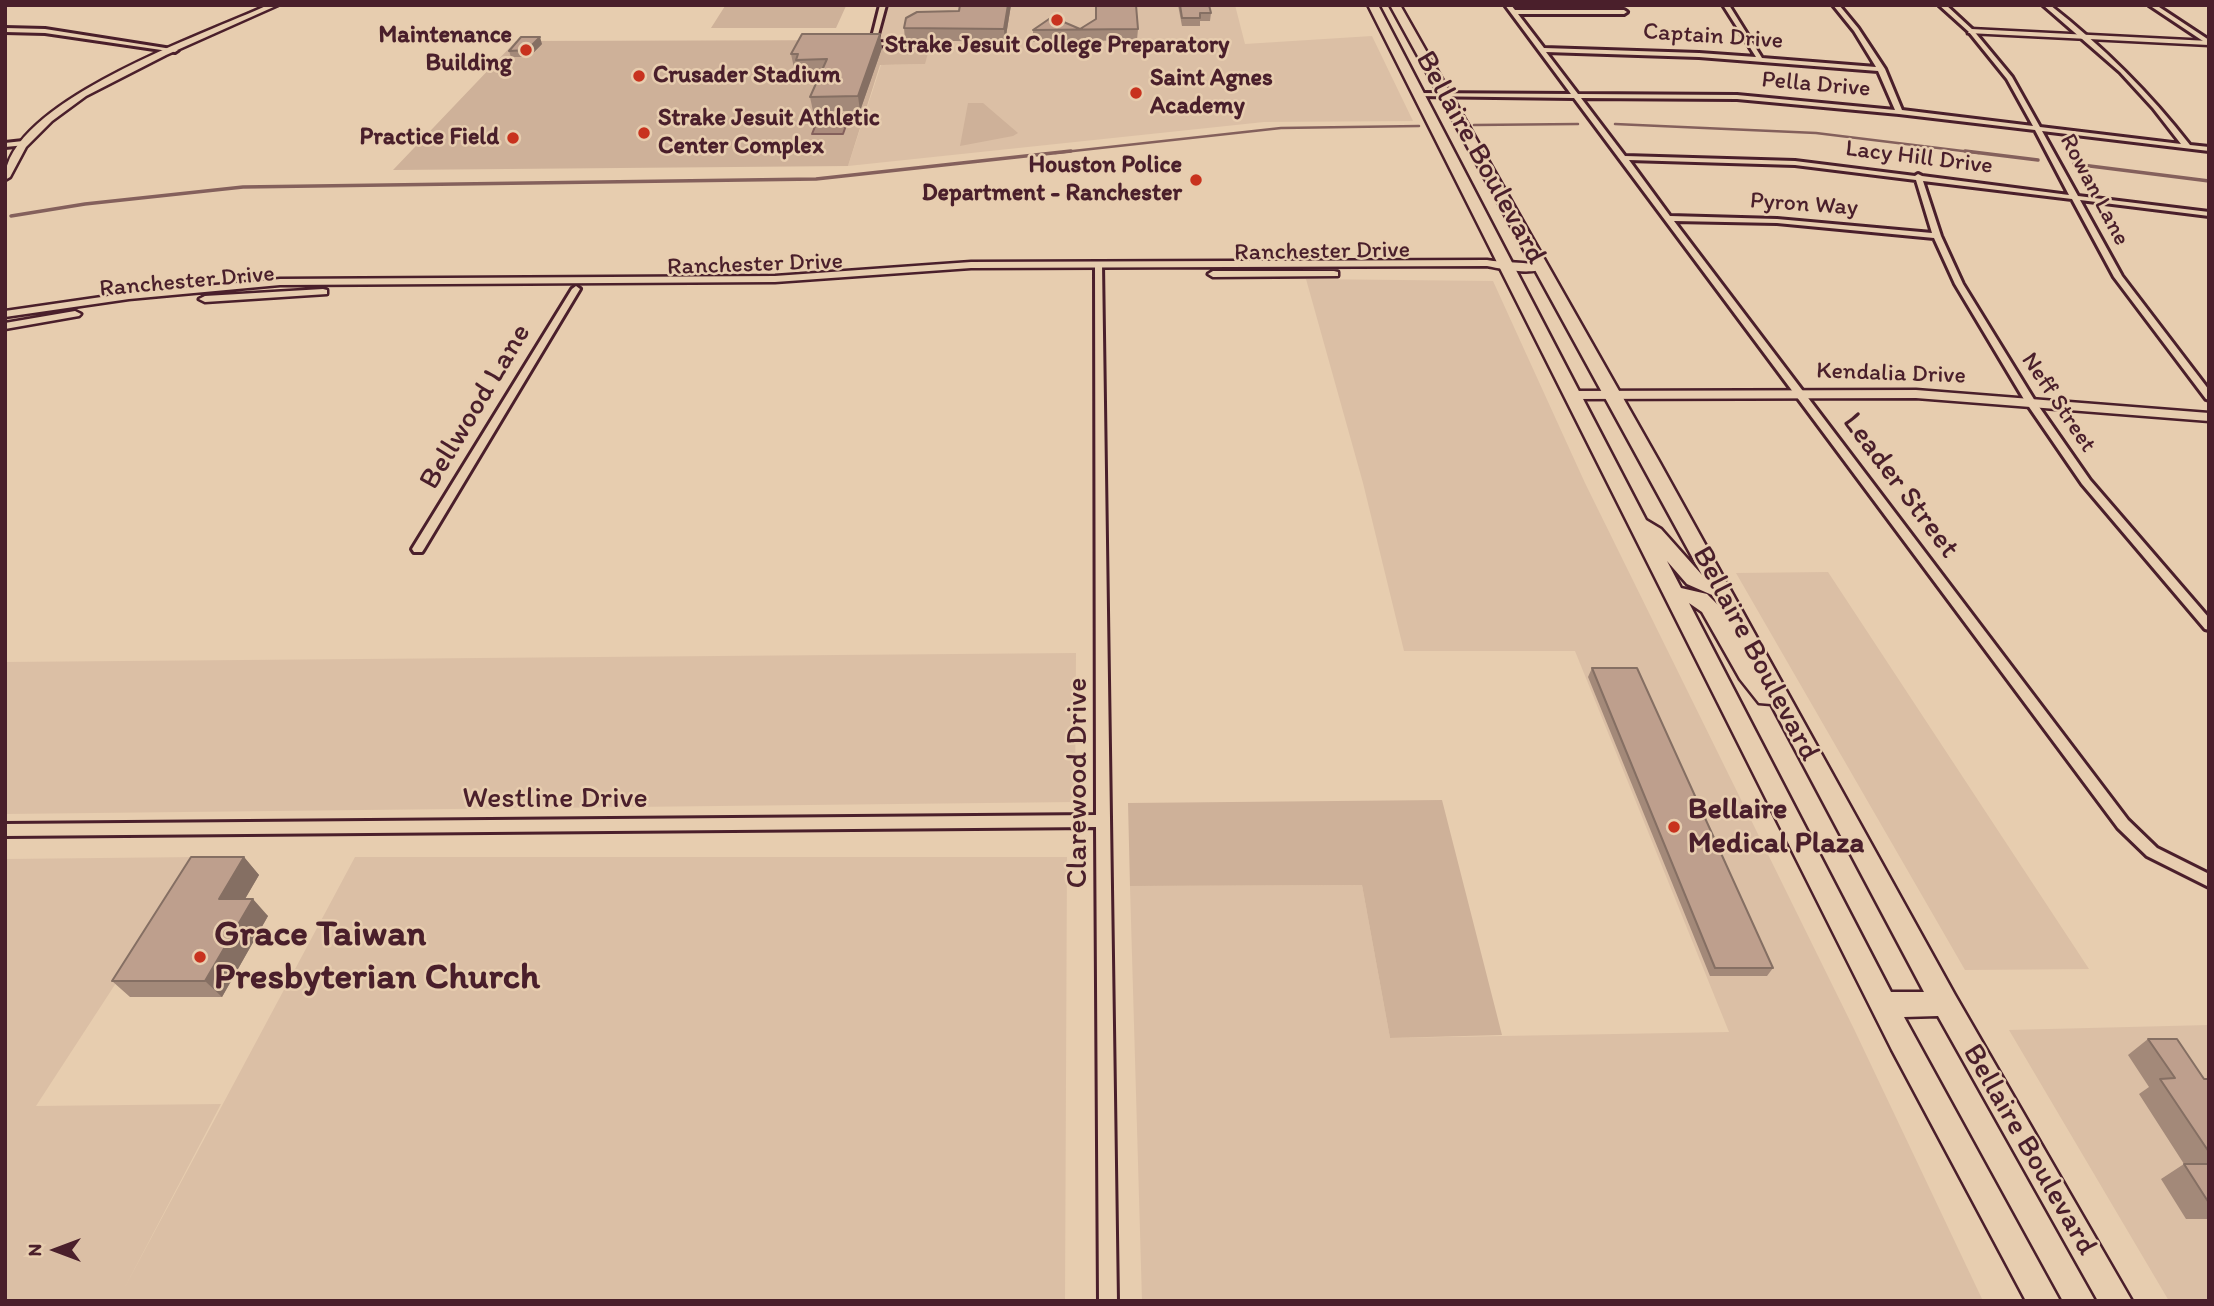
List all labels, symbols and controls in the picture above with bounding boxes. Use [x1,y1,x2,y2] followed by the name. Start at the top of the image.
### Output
[1049,12,1065,28] marker: Strake Jesuit College Preparatory
[1642,18,1784,56] street label: Captain Drive
[378,22,512,78] place label: Maintenance Building
[885,32,1229,60] place label: Strake Jesuit College Preparatory
[518,42,534,58] marker: Maintenance Building
[1407,45,1553,271] street label: Bellaire Boulevard
[653,62,841,90] place label: Crusader Stadium
[1150,65,1273,121] place label: Saint Agnes Academy
[1760,66,1872,104] street label: Pella Drive
[631,68,647,84] marker: Crusader Stadium
[1128,85,1144,101] marker: Saint Agnes Academy
[658,105,880,161] place label: Strake Jesuit Athletic Center Complex
[359,124,499,152] place label: Practice Field
[636,125,652,141] marker: Strake Jesuit Athletic Center Complex
[2053,129,2135,251] street label: Rowan Lane
[505,130,521,146] marker: Practice Field
[1844,135,1994,181] street label: Lacy Hill Drive
[922,152,1182,208] place label: Houston Police Department - Ranchester
[1188,172,1204,188] marker: Houston Police Department - Ranchester
[1749,187,1859,223] street label: Pyron Way
[1234,236,1410,268] street label: Ranchester Drive
[667,248,843,282] street label: Ranchester Drive
[98,260,276,304] street label: Ranchester Drive
[412,318,540,496] street label: Bellwood Lane
[2014,348,2102,458] street label: Neff Street
[1816,357,1966,391] street label: Kendalia Drive
[1834,406,1966,566] street label: Leader Street
[1683,540,1827,768] street label: Bellaire Boulevard
[1060,678,1096,888] street label: Clarewood Drive
[462,781,648,817] street label: Westline Drive
[1688,792,1864,862] place label: Bellaire Medical Plaza
[1666,819,1682,835] marker: Bellaire Medical Plaza
[214,914,540,1001] place label: Grace Taiwan Presbyterian Church
[192,949,208,965] marker: Grace Taiwan Presbyterian Church
[1954,1038,2104,1262] street label: Bellaire Boulevard
[21,1215,91,1285] north arrow
[23,1244,46,1256] text: N

